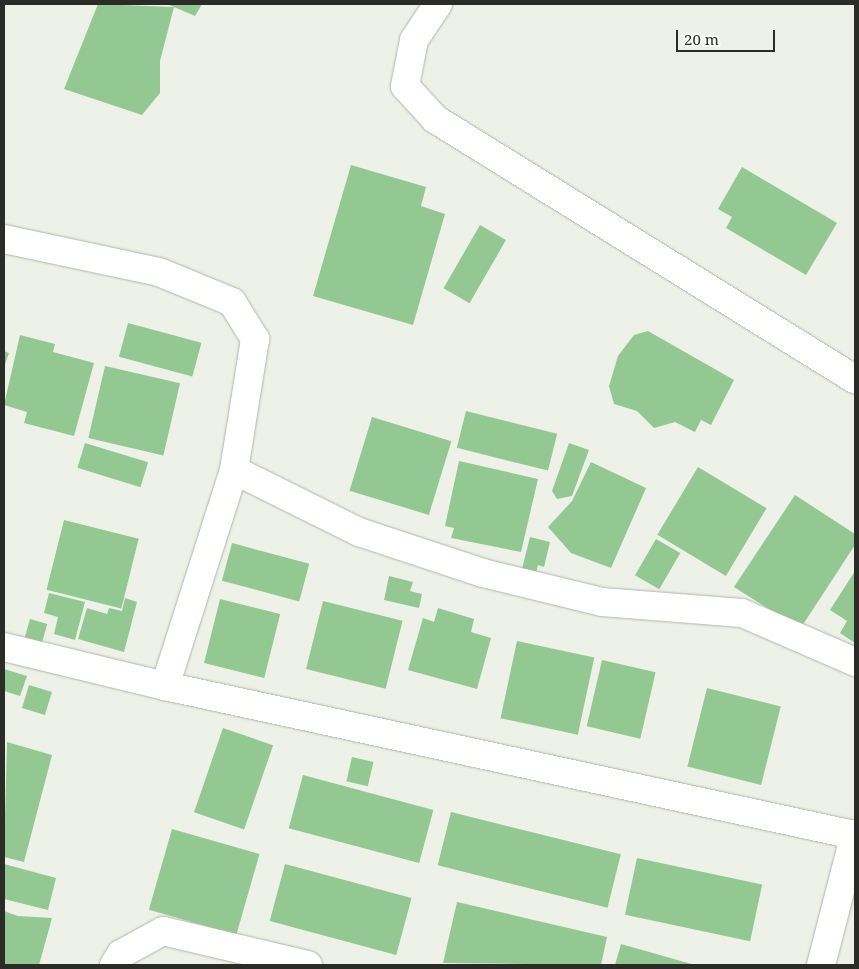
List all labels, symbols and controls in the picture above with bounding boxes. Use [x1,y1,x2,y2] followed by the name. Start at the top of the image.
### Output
[679,20,778,52] scale bar
[684,29,719,49] text: 20 m

